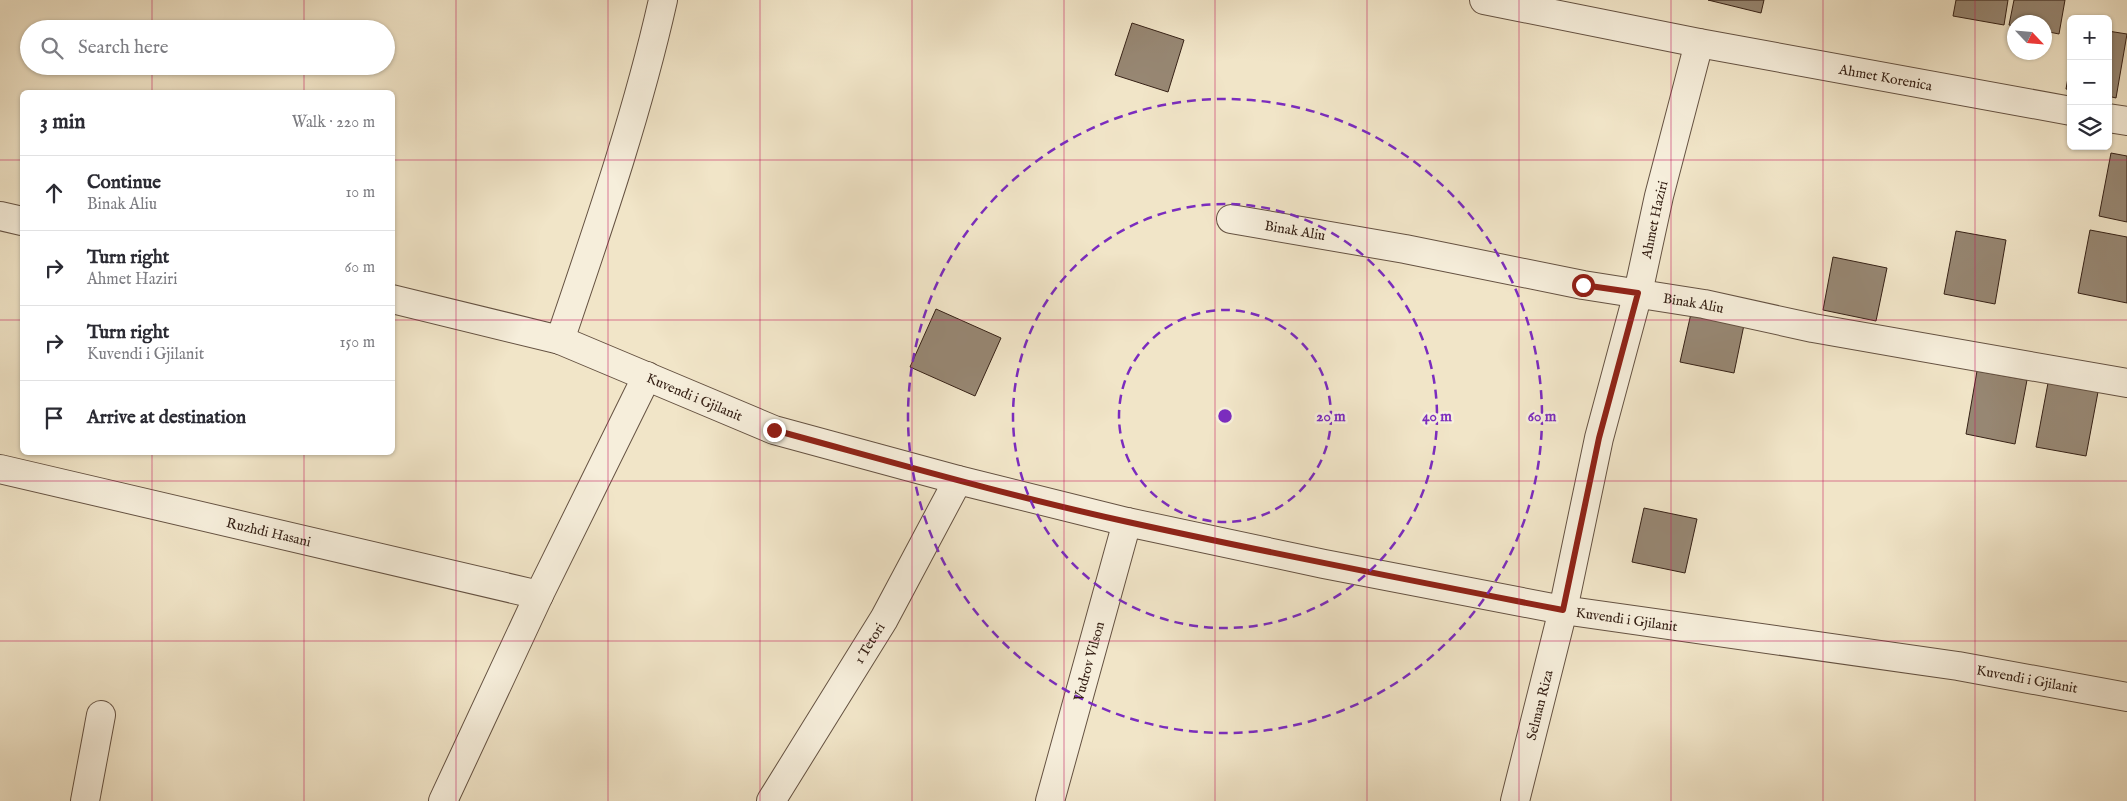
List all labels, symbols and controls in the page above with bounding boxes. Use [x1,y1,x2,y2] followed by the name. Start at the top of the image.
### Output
[2007,15,2052,60] north arrow
[2067,15,2112,150] map controls
[2067,15,2112,60] button: +
[20,20,395,75] search box
[38,34,66,62] icon: search
[78,36,169,60] text: Search here
[2067,60,2112,105] button: −
[1836,61,1934,96] street label: Ahmet Korenica
[2067,105,2112,150] button: layers
[40,109,85,136] text: 3 min
[292,113,375,133] text: Walk · 220 m
[87,171,161,195] text: Continue
[40,179,68,207] icon: ahead
[1637,179,1673,261] street label: Ahmet Haziri
[345,183,375,203] text: 10 m
[87,195,157,215] text: Binak Aliu
[1263,217,1327,245] street label: Binak Aliu
[87,246,169,270] text: Turn right
[40,254,68,282] icon: right
[345,258,375,278] text: 60 m
[87,270,177,290] text: Ahmet Haziri
[1572,274,1595,297] route start
[1662,290,1725,318] street label: Binak Aliu
[87,321,169,345] text: Turn right
[40,329,68,357] icon: right
[340,333,375,353] text: 150 m
[87,345,204,365] text: Kuvendi i Gjilanit
[643,369,745,426] street label: Kuvendi i Gjilanit
[40,404,68,432] icon: arrive
[87,406,246,430] text: Arrive at destination
[1216,407,1234,425] centre of rings
[1316,407,1346,426] text: 20 m
[1422,407,1452,426] text: 40 m
[1528,407,1557,426] text: 60 m
[763,419,786,442] route end
[224,514,313,551] street label: Ruzhdi Hasani
[1574,604,1679,636] street label: Kuvendi i Gjilanit
[850,619,890,667] street label: 1 Tetori
[1070,619,1109,704] street label: Vudrov Vilson
[1975,662,2079,698] street label: Kuvendi i Gjilanit
[1523,667,1558,742] street label: Selman Riza

